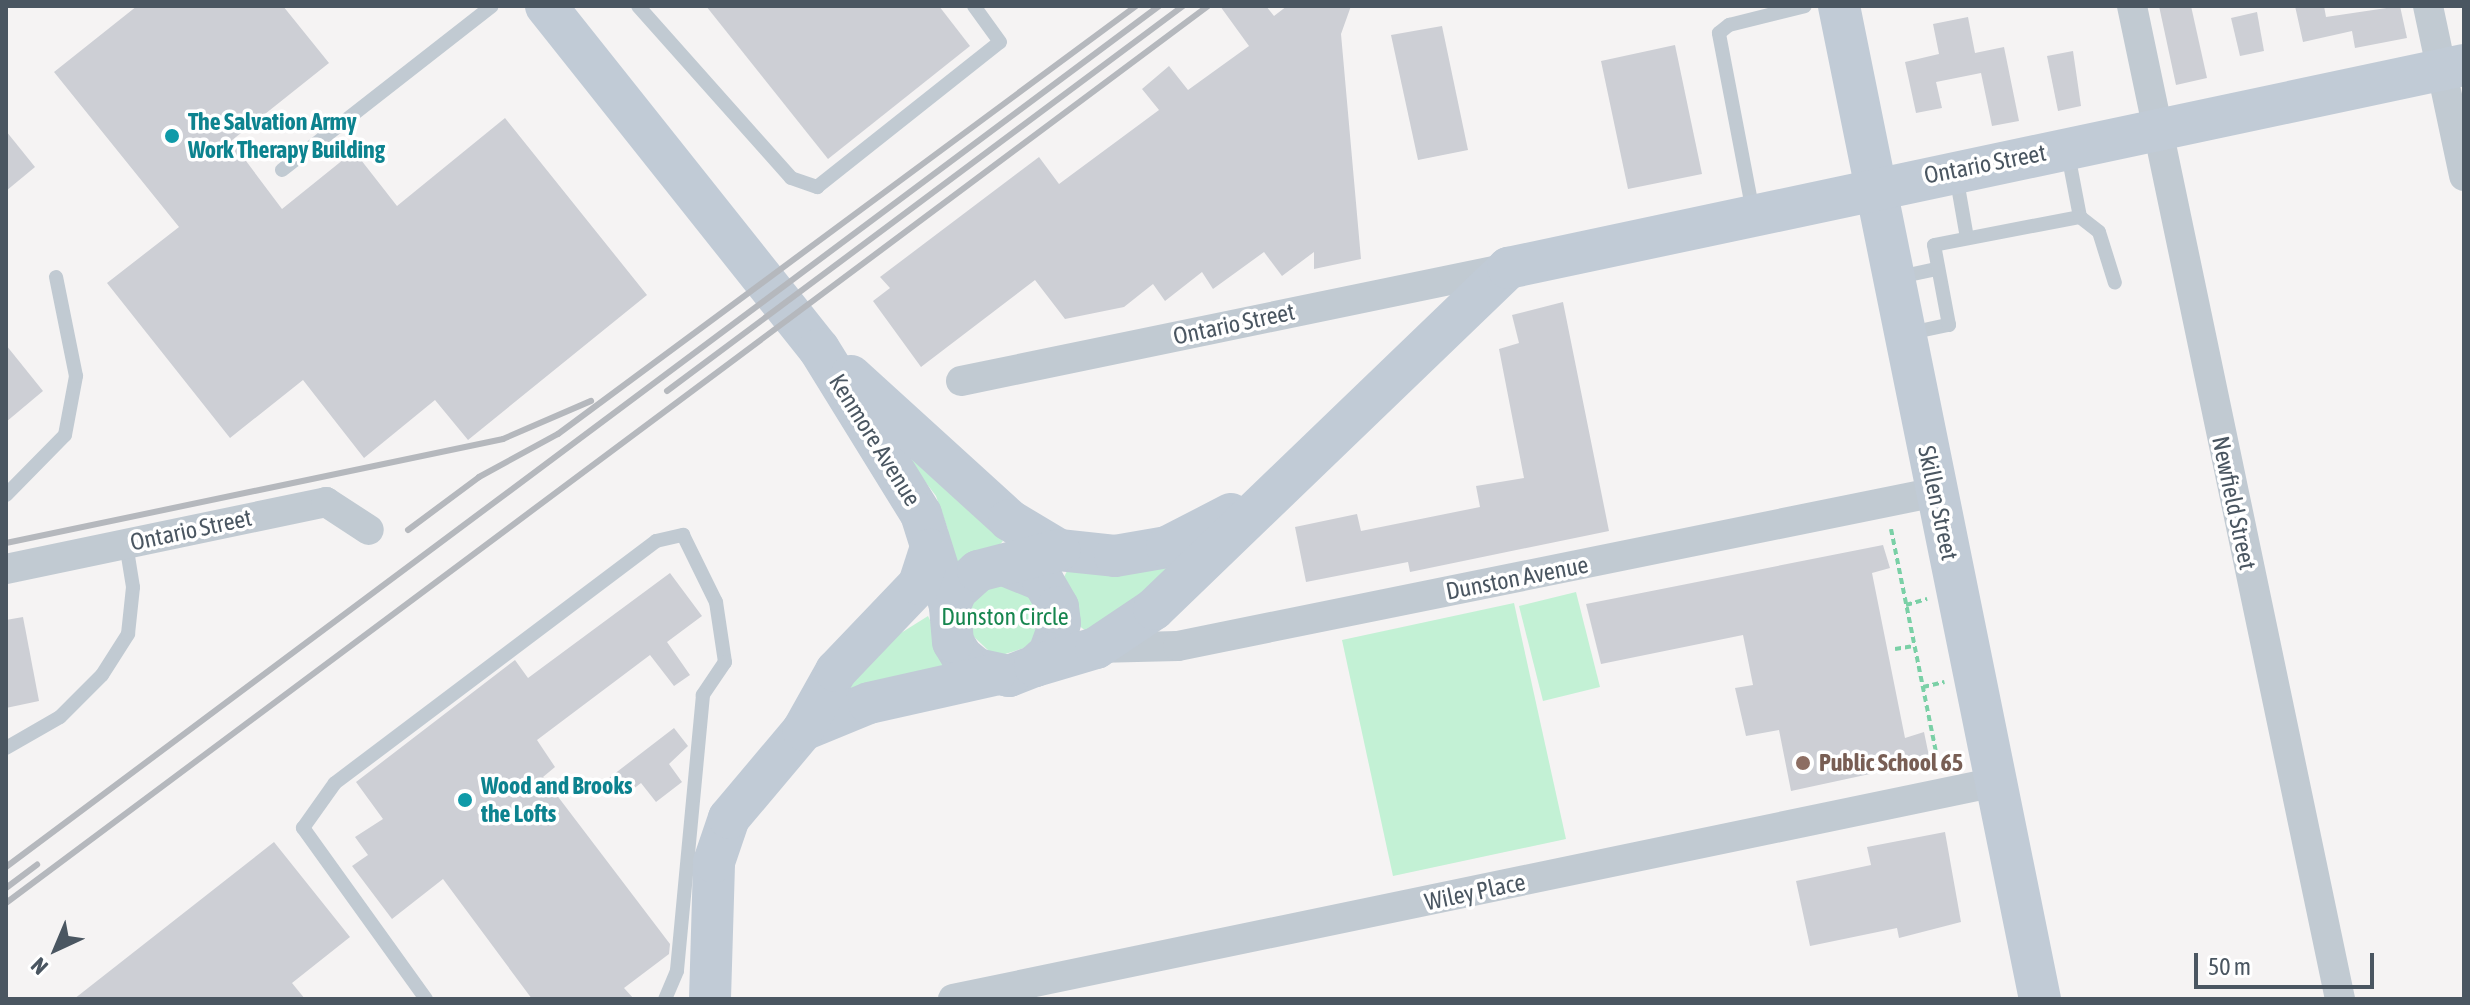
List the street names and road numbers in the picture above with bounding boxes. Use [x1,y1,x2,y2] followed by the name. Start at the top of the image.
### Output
[1922,138,2048,190] street label: Ontario Street
[1171,297,1297,351] street label: Ontario Street
[823,369,927,511] street label: Kenmore Avenue
[2206,434,2262,572] street label: Newfield Street
[1912,443,1964,563] street label: Skillen Street
[128,503,254,557] street label: Ontario Street
[1443,550,1591,606] street label: Dunston Avenue
[1422,867,1528,917] street label: Wiley Place

